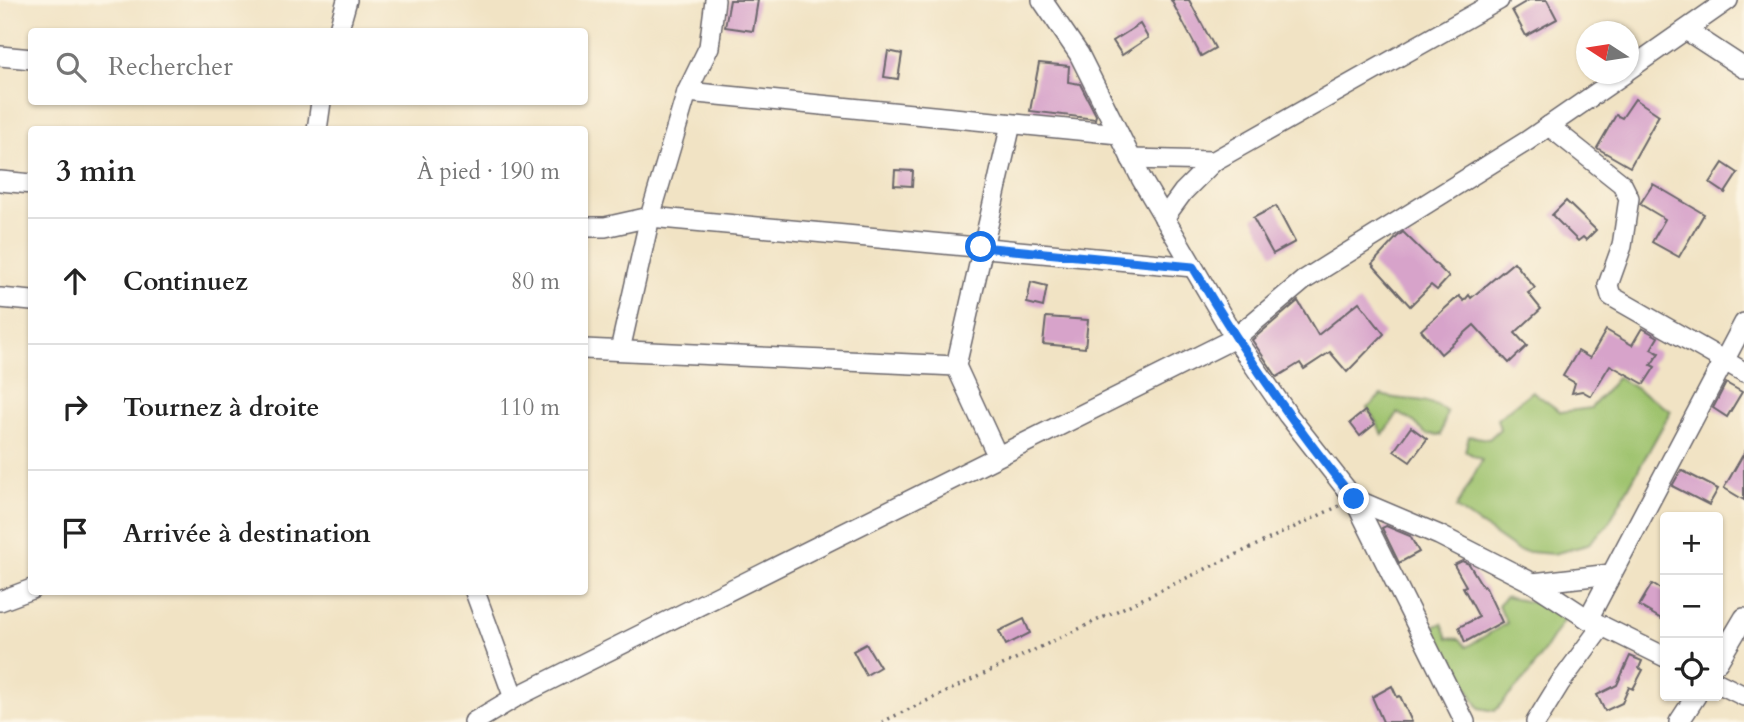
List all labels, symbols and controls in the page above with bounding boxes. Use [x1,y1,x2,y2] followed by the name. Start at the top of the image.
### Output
[1576,21,1639,84] north arrow
[28,28,588,105] search box
[52,48,90,86] icon: search
[108,49,233,84] text: Rechercher
[56,151,136,192] text: 3 min
[417,156,560,187] text: À pied · 190 m
[965,231,996,262] route start
[56,262,94,300] icon: ahead
[123,264,248,299] text: Continuez
[511,266,560,297] text: 80 m
[56,388,94,426] icon: right
[123,390,319,425] text: Tournez à droite
[499,392,560,423] text: 110 m
[1338,483,1369,514] route end
[1660,512,1723,701] map controls
[1660,512,1723,575] button: +
[56,514,94,552] icon: arrive
[123,516,371,551] text: Arrivée à destination
[1660,575,1723,638] button: −
[1660,638,1723,701] button: locate

